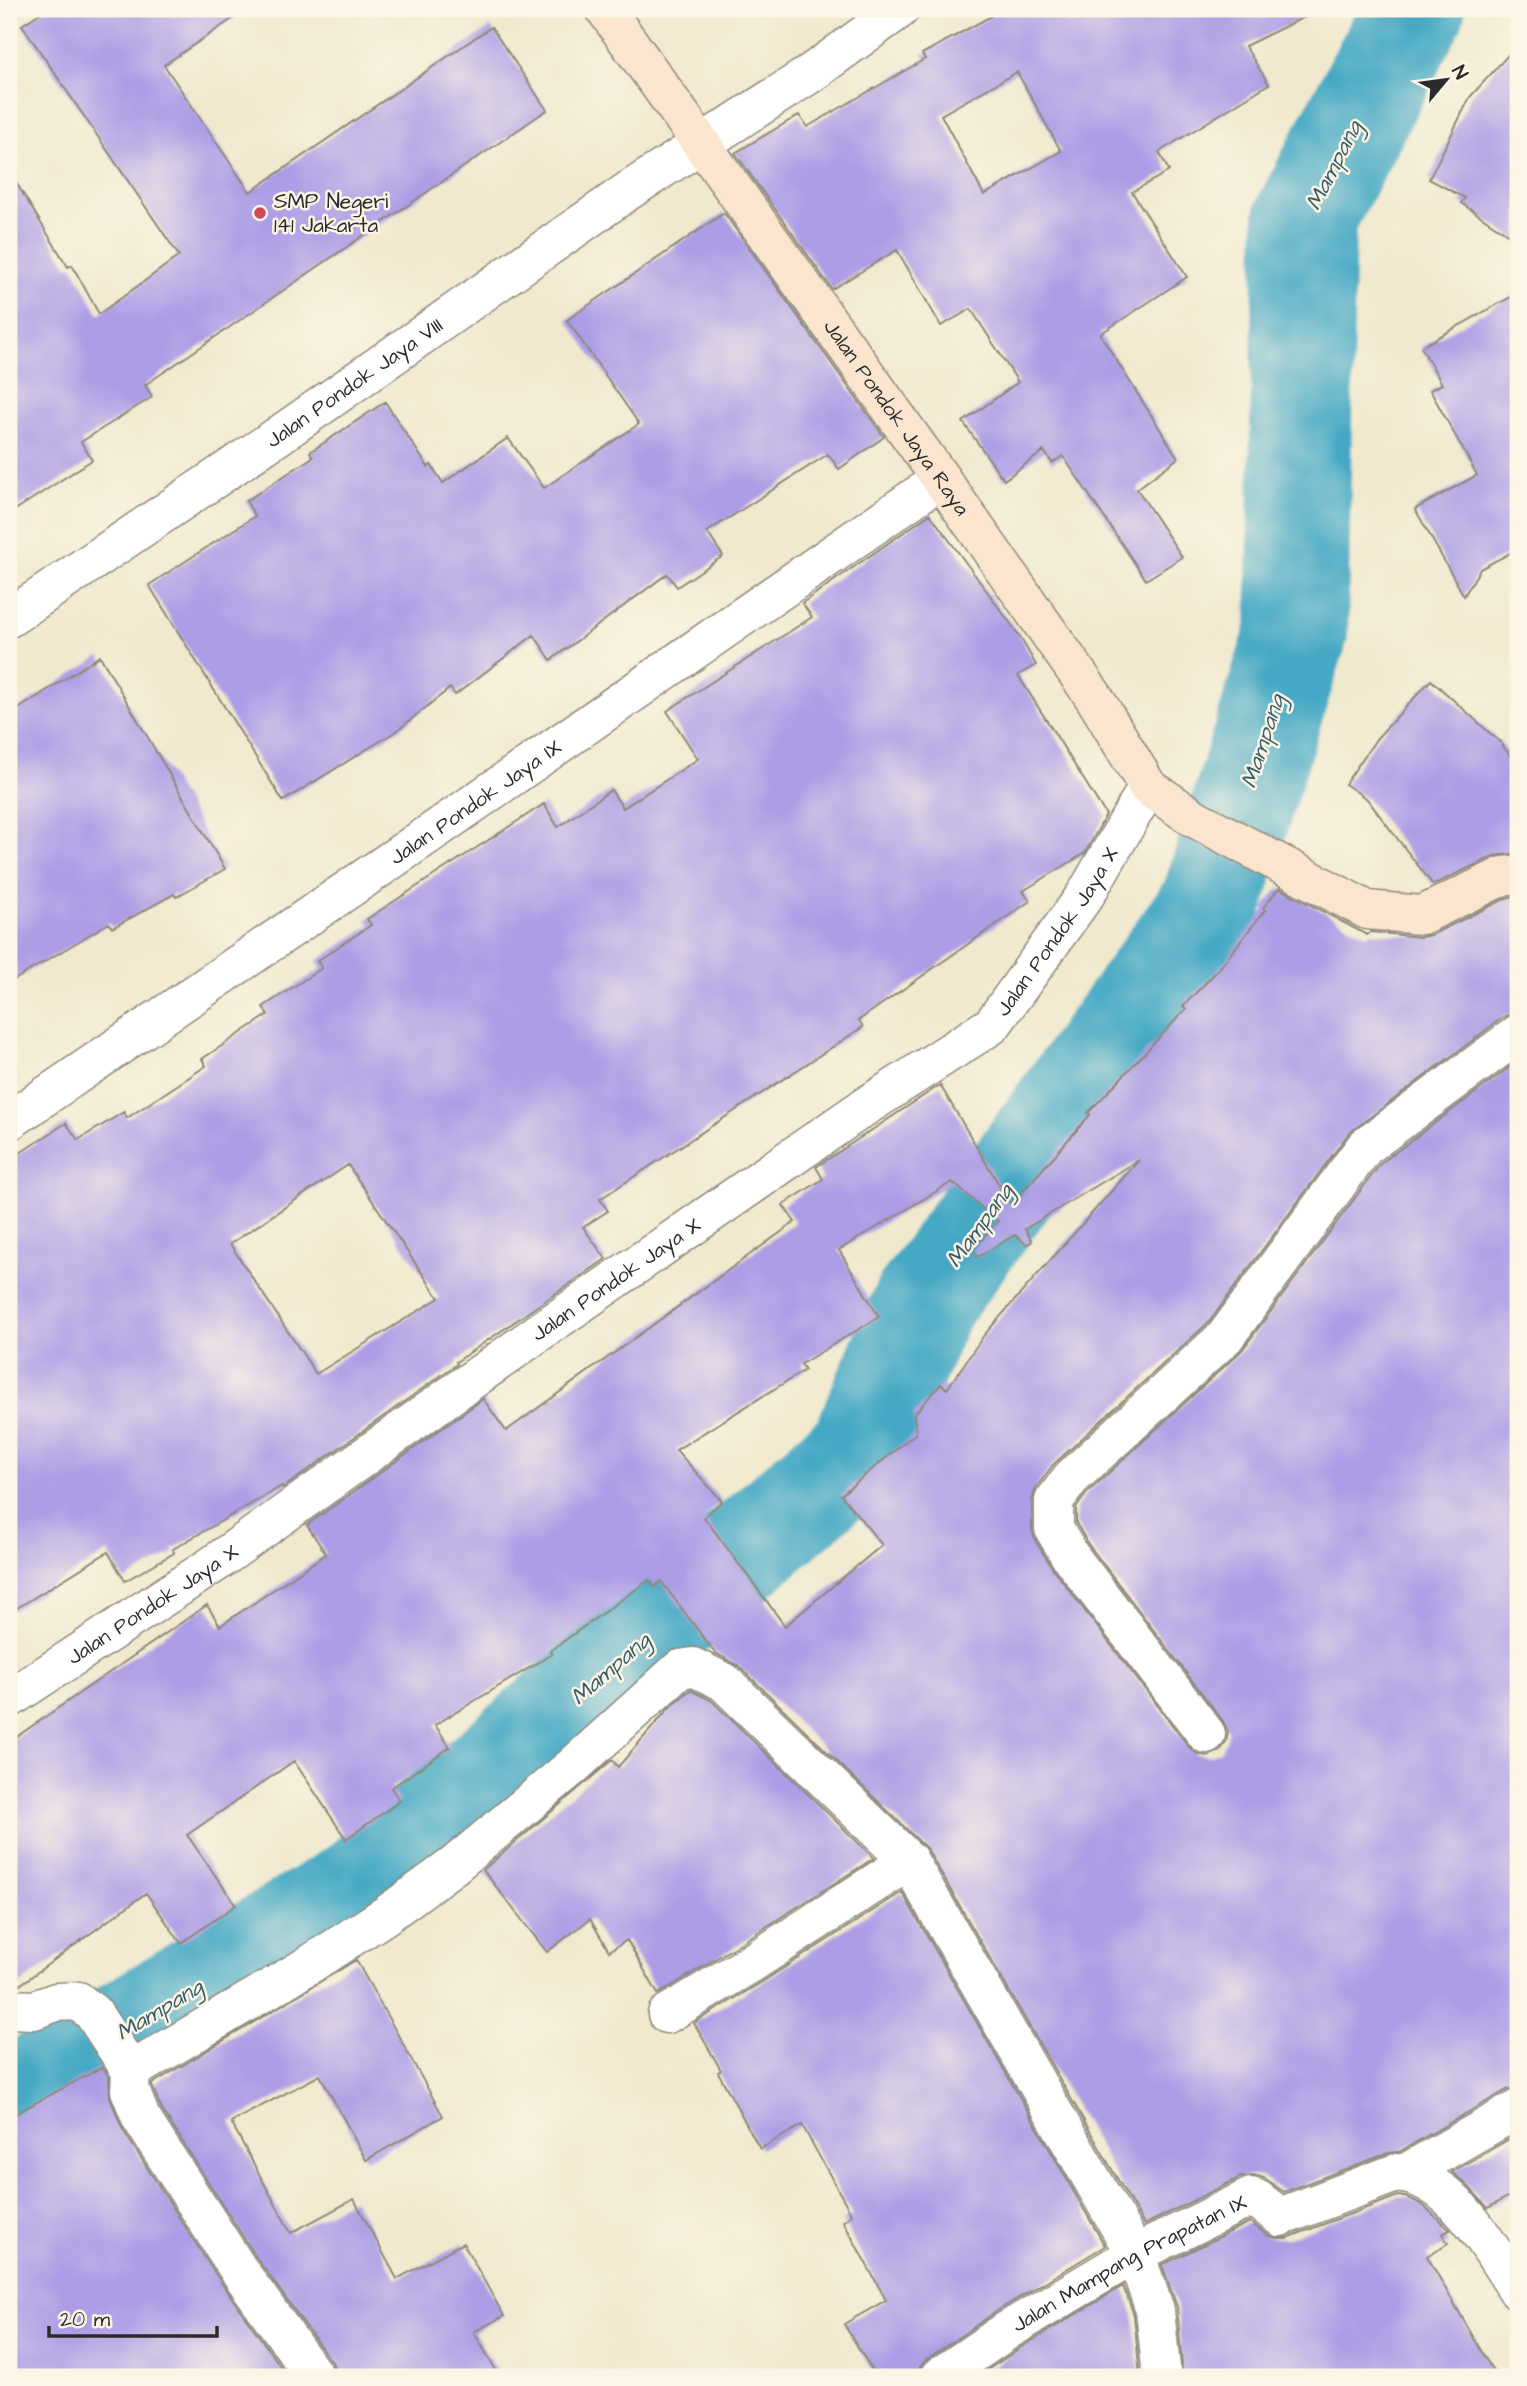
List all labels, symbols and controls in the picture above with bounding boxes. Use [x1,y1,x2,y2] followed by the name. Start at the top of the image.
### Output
[1412,46,1482,116] north arrow
[1445,61,1474,84] text: N
[1298,114,1371,216] water label: Mampang
[274,187,388,240] place label: SMP Negeri 141 Jakarta
[252,205,268,221] marker: SMP Negeri 141 Jakarta
[261,311,449,455] street label: Jalan Pondok Jaya VIII
[816,314,977,522] street label: Jalan Pondok Jaya Raya
[1233,689,1294,792] water label: Mampang
[384,733,568,872] street label: Jalan Pondok Jaya IX
[989,841,1125,1022] street label: Jalan Pondok Jaya X
[939,1176,1023,1275] water label: Mampang
[526,1211,707,1348] street label: Jalan Pondok Jaya X
[62,1537,244,1672] street label: Jalan Pondok Jaya X
[564,1624,659,1713] water label: Mampang
[110,1971,211,2049] water label: Mampang
[1007,2187,1252,2339] street label: Jalan Mampang Prapatan IX
[49,2295,217,2339] scale bar
[60,2305,111,2334] text: 20 m

